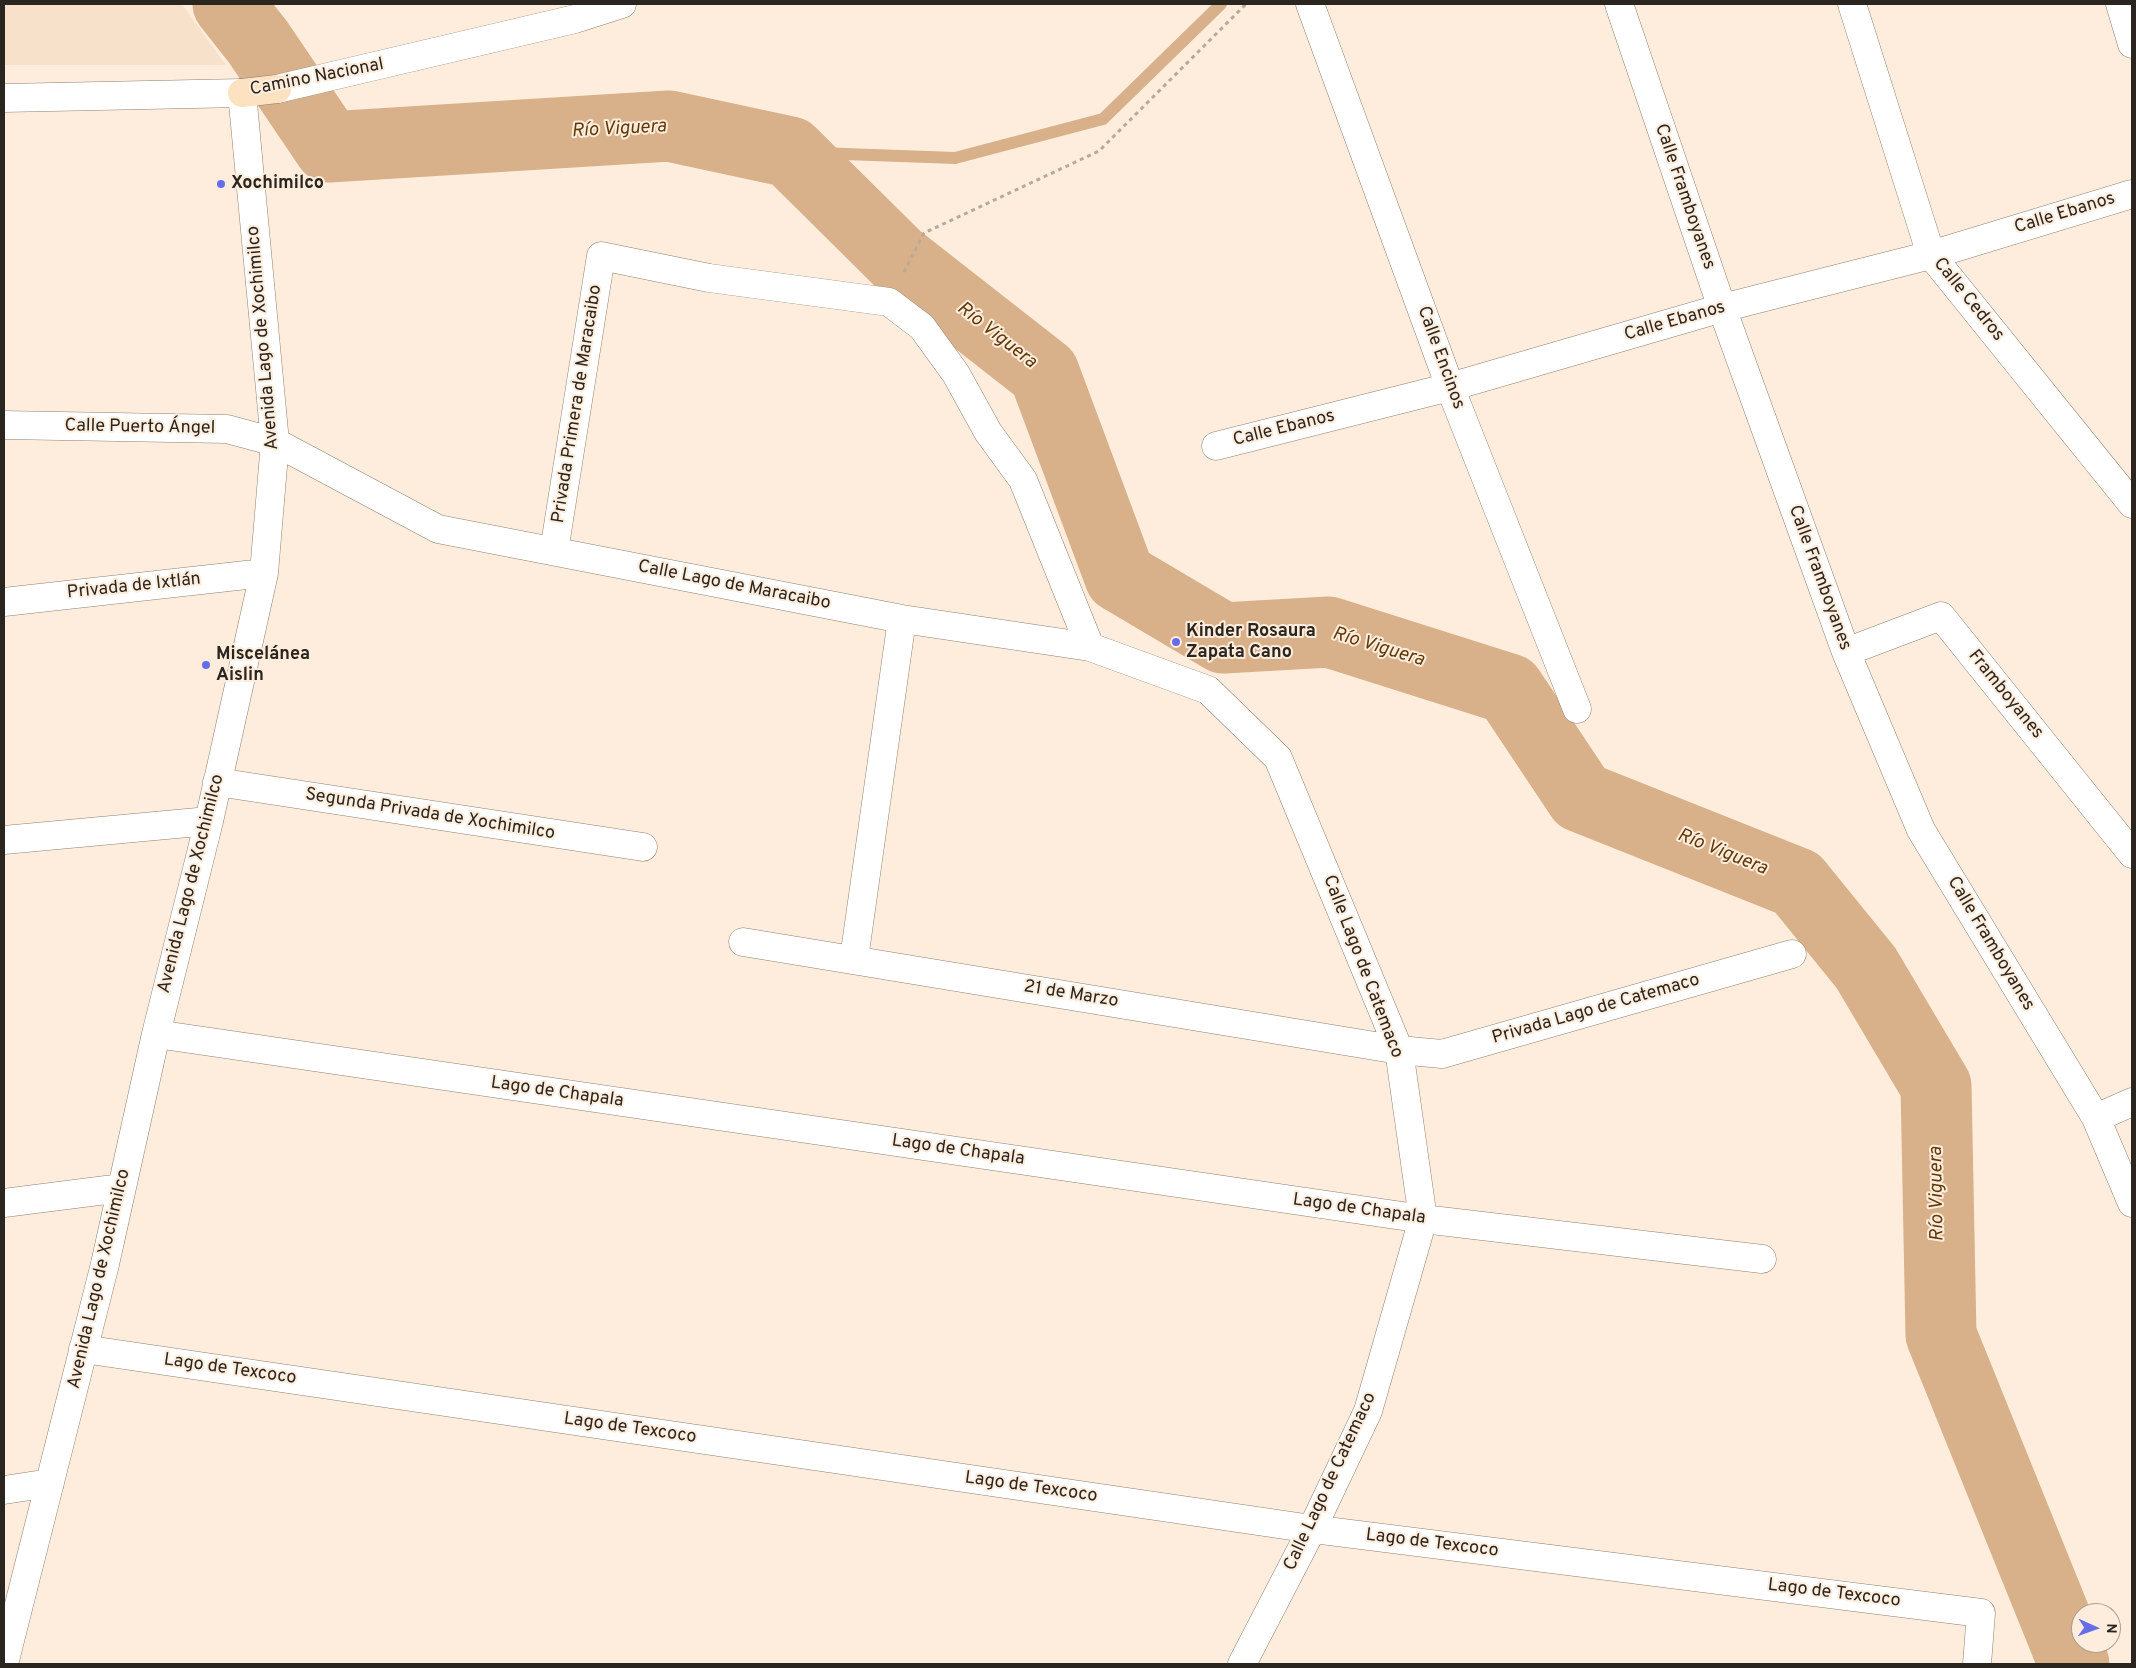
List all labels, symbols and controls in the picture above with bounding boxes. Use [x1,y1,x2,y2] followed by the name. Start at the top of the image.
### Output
[248,54,386,102] street label: Camino Nacional
[571,116,667,144] water label: Río Viguera
[1649,121,1719,273] street label: Calle Framboyanes
[231,173,324,195] place label: Xochimilco
[215,178,227,190] marker: Xochimilco
[2012,188,2118,240] street label: Calle Ebanos
[243,225,285,451] street label: Avenida Lago de Xochimilco
[1928,254,2008,346] street label: Calle Cedros
[548,283,608,525] street label: Privada Primera de Maracaibo
[1622,297,1728,347] street label: Calle Ebanos
[952,298,1040,374] water label: Río Viguera
[1411,304,1469,412] street label: Calle Encinos
[1231,406,1337,452] street label: Calle Ebanos
[64,416,216,440] street label: Calle Puerto Ángel
[1783,503,1855,653] street label: Calle Framboyanes
[636,557,832,615] street label: Calle Lago de Maracaibo
[66,569,202,605] street label: Privada de Ixtlán
[1186,621,1316,664] place label: Kinder Rosaura Zapata Cano
[1329,623,1427,673] water label: Río Viguera
[1170,636,1182,648] marker: Kinder Rosaura Zapata Cano
[216,644,310,686] place label: Miscelánea Aislin
[1963,646,2047,744] street label: Framboyanes
[200,659,212,671] marker: Miscelánea Aislin
[154,772,230,996] street label: Avenida Lago de Xochimilco
[304,785,556,845] street label: Segunda Privada de Xochimilco
[1674,825,1770,881] water label: Río Viguera
[1317,872,1407,1062] street label: Calle Lago de Catemaco
[1941,873,2039,1015] street label: Calle Framboyanes
[1490,970,1702,1050] street label: Privada Lago de Catemaco
[1022,977,1120,1013] street label: 21 de Marzo
[489,1073,625,1113] street label: Lago de Chapala
[890,1131,1026,1171] street label: Lago de Chapala
[1926,1146,1950,1242] water label: Río Viguera
[64,1167,136,1391] street label: Avenida Lago de Xochimilco
[1291,1190,1427,1230] street label: Lago de Chapala
[162,1350,298,1390] street label: Lago de Texcoco
[1280,1389,1382,1575] street label: Calle Lago de Catemaco
[562,1409,698,1449] street label: Lago de Texcoco
[963,1468,1099,1508] street label: Lago de Texcoco
[1364,1525,1500,1563] street label: Lago de Texcoco
[1766,1575,1902,1613] street label: Lago de Texcoco
[2071,1603,2121,1653] north arrow
[2102,1623,2119,1634] text: N

